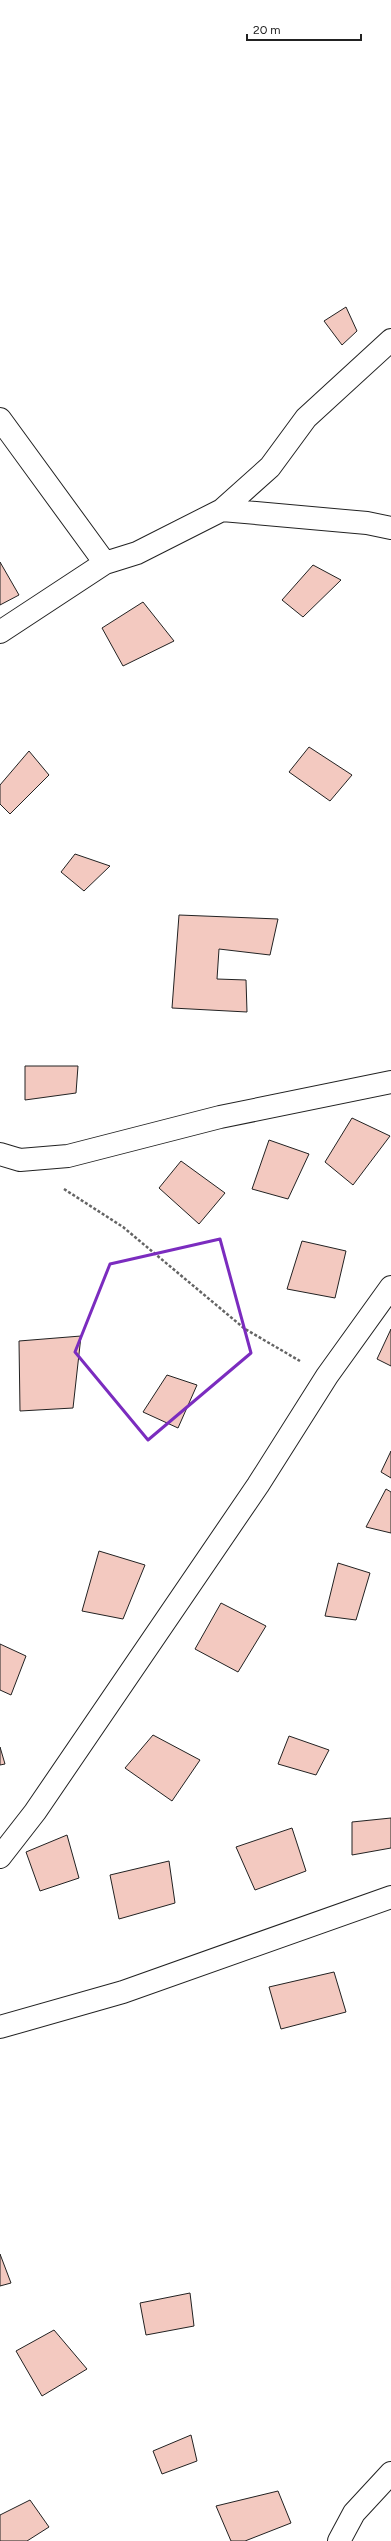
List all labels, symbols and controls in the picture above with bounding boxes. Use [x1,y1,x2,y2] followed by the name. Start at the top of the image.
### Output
[247,16,361,42] scale bar
[253,23,281,37] text: 20 m

